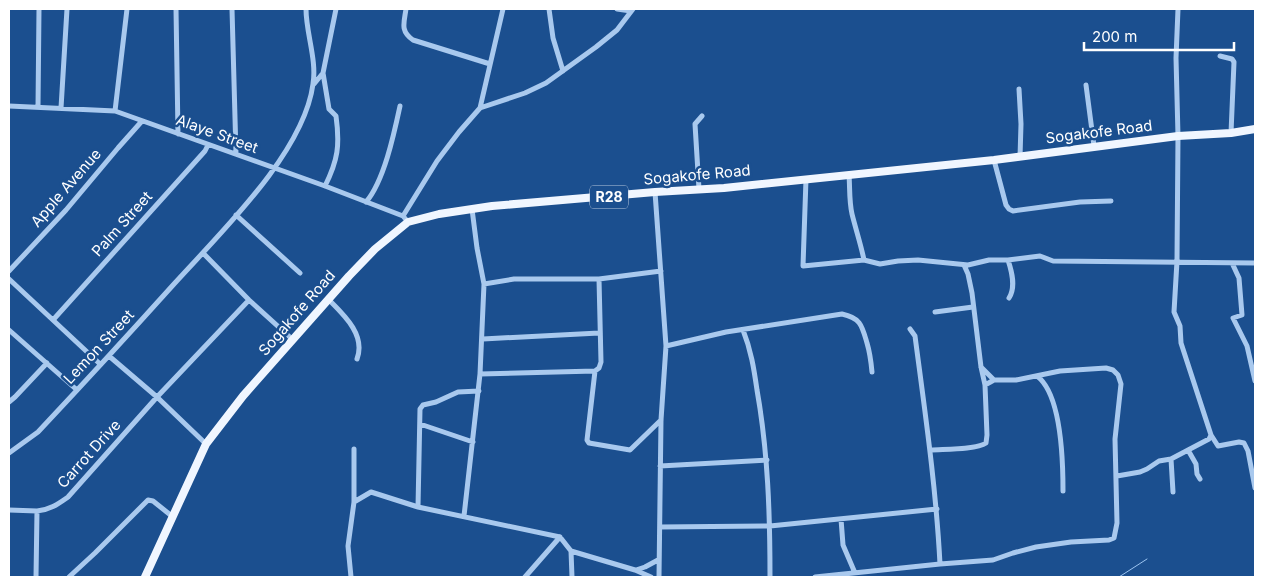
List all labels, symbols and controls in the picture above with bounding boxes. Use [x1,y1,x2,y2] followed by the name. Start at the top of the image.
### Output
[1084,20,1234,52] scale bar
[1092,27,1137,46] text: 200 m
[174,110,261,157] street label: Alaye Street
[1044,116,1153,147] street label: Sogakofe Road
[26,144,105,231] street label: Apple Avenue
[643,160,751,189] street label: Sogakofe Road
[590,186,628,208] road number: R28
[87,187,156,260] street label: Palm Street
[254,266,339,359] street label: Sogakofe Road
[59,305,138,388] street label: Lemon Street
[53,415,124,492] street label: Carrot Drive

